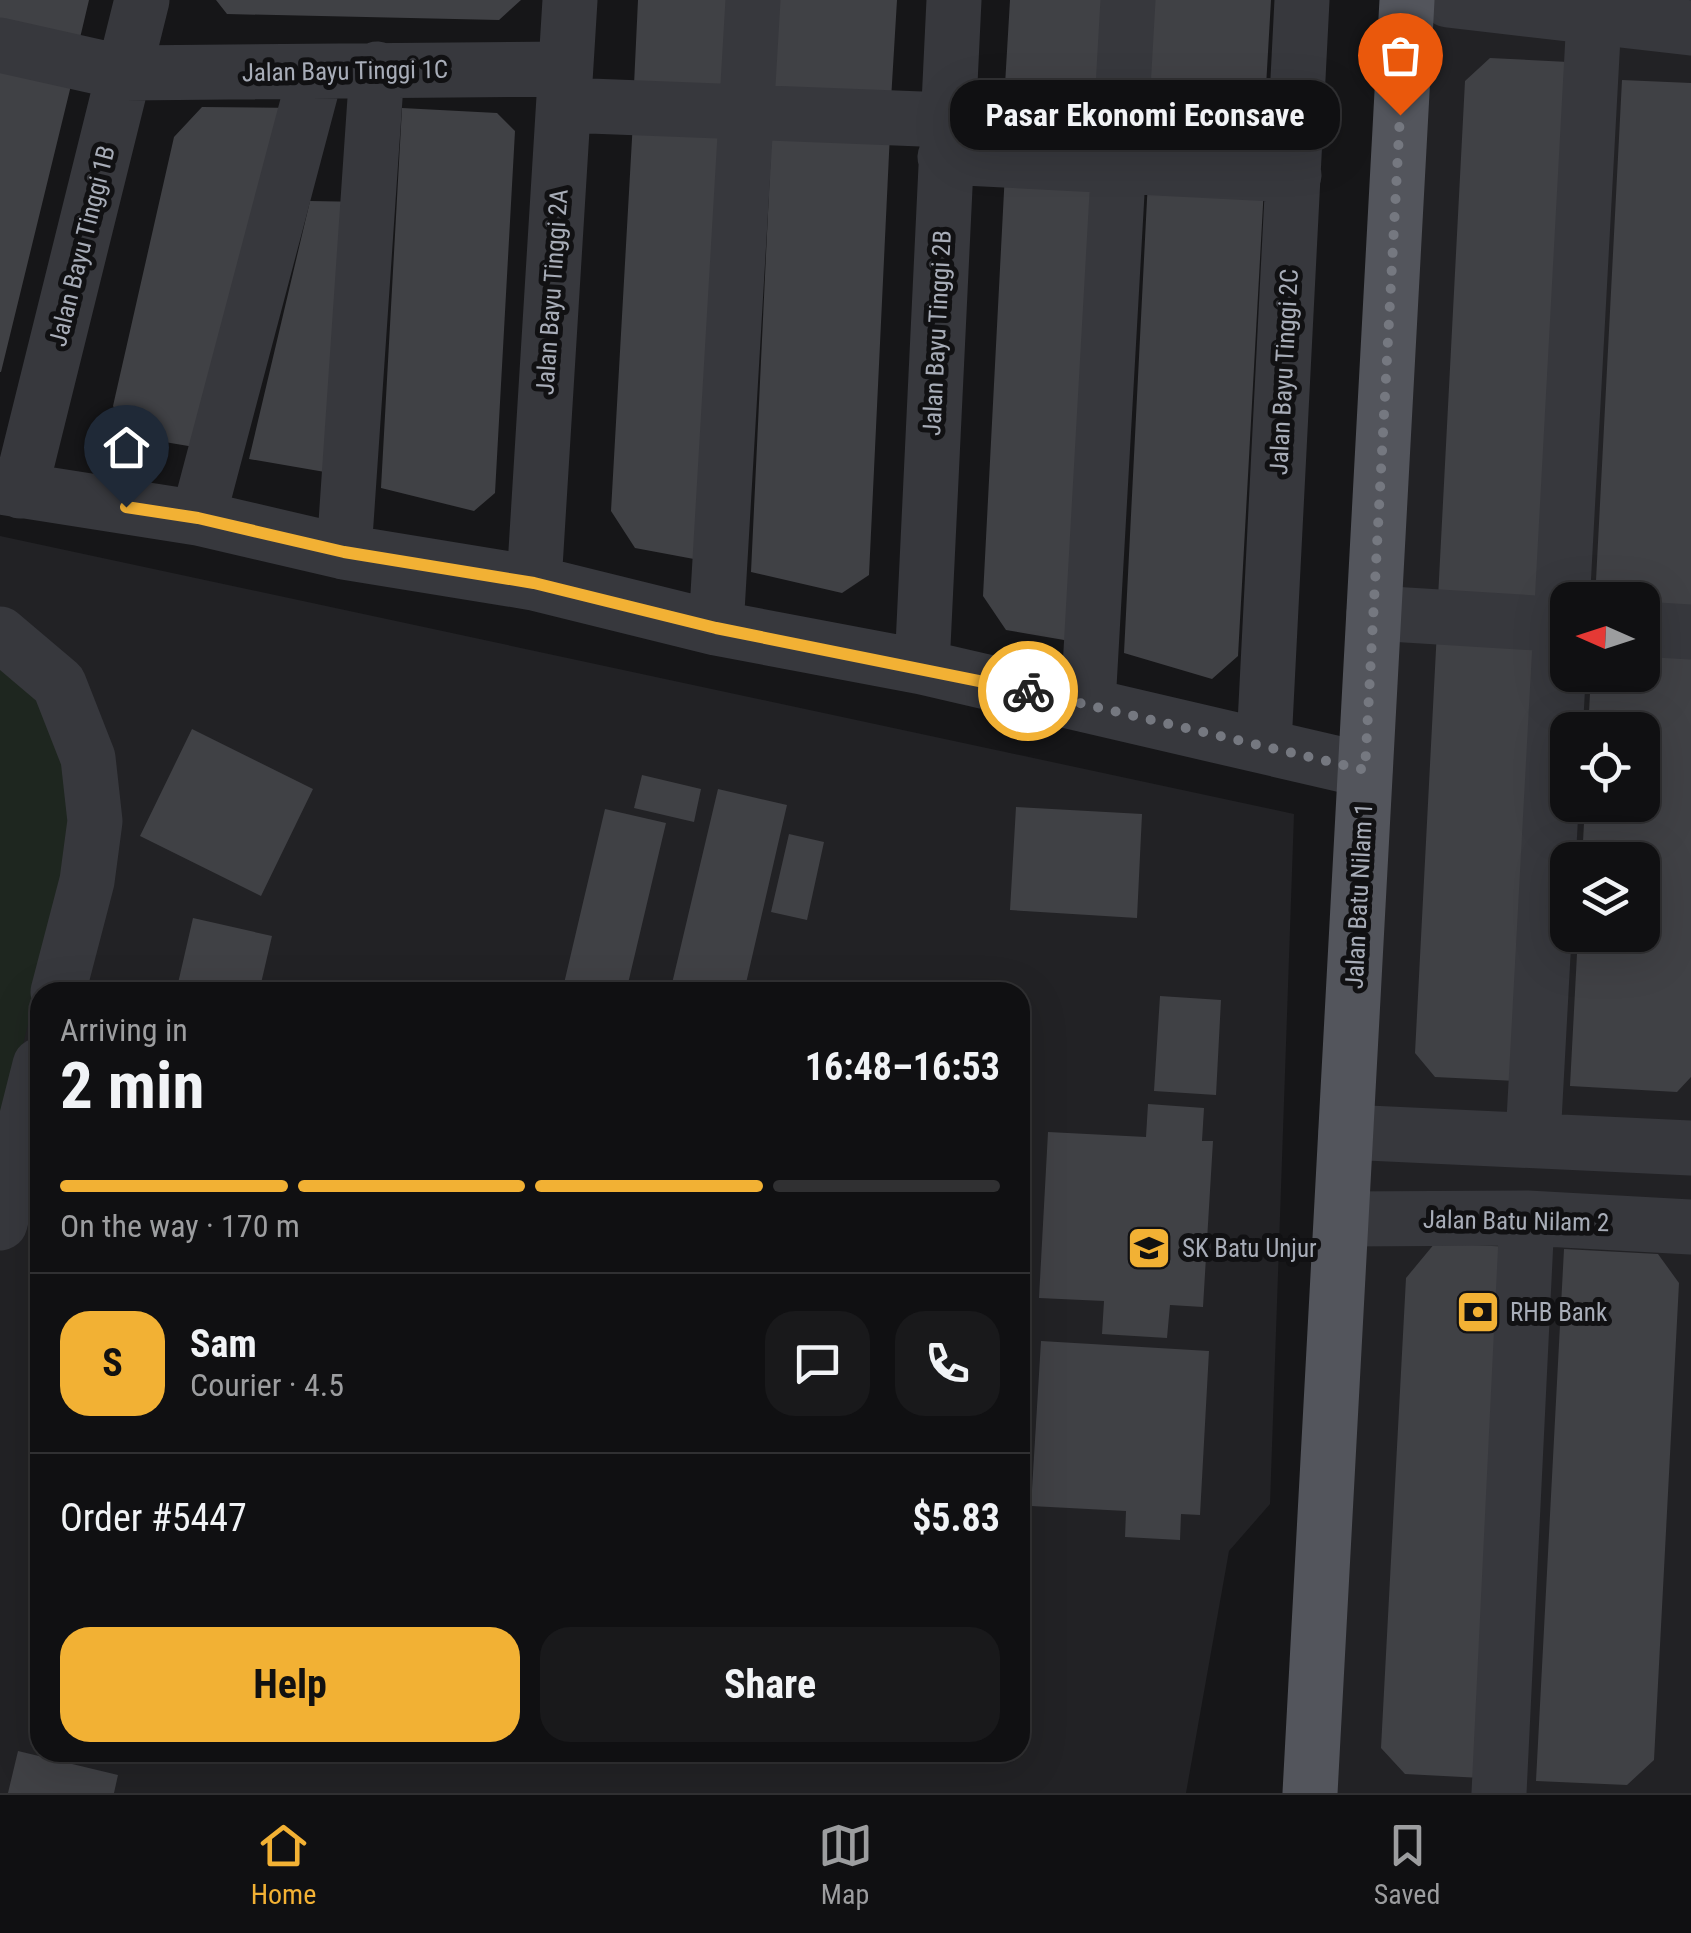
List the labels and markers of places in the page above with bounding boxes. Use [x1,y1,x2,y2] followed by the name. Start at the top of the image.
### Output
[1358,13,1443,116] pin
[950,80,1340,150] callout: Pasar Ekonomi Econsave
[84,405,169,508] pin
[1126,1225,1172,1271] school or university icon: SK Batu Unjur
[1182,1234,1317,1263] place label: SK Batu Unjur
[1455,1289,1501,1335] bank icon: RHB Bank
[1510,1298,1608,1327] place label: RHB Bank

